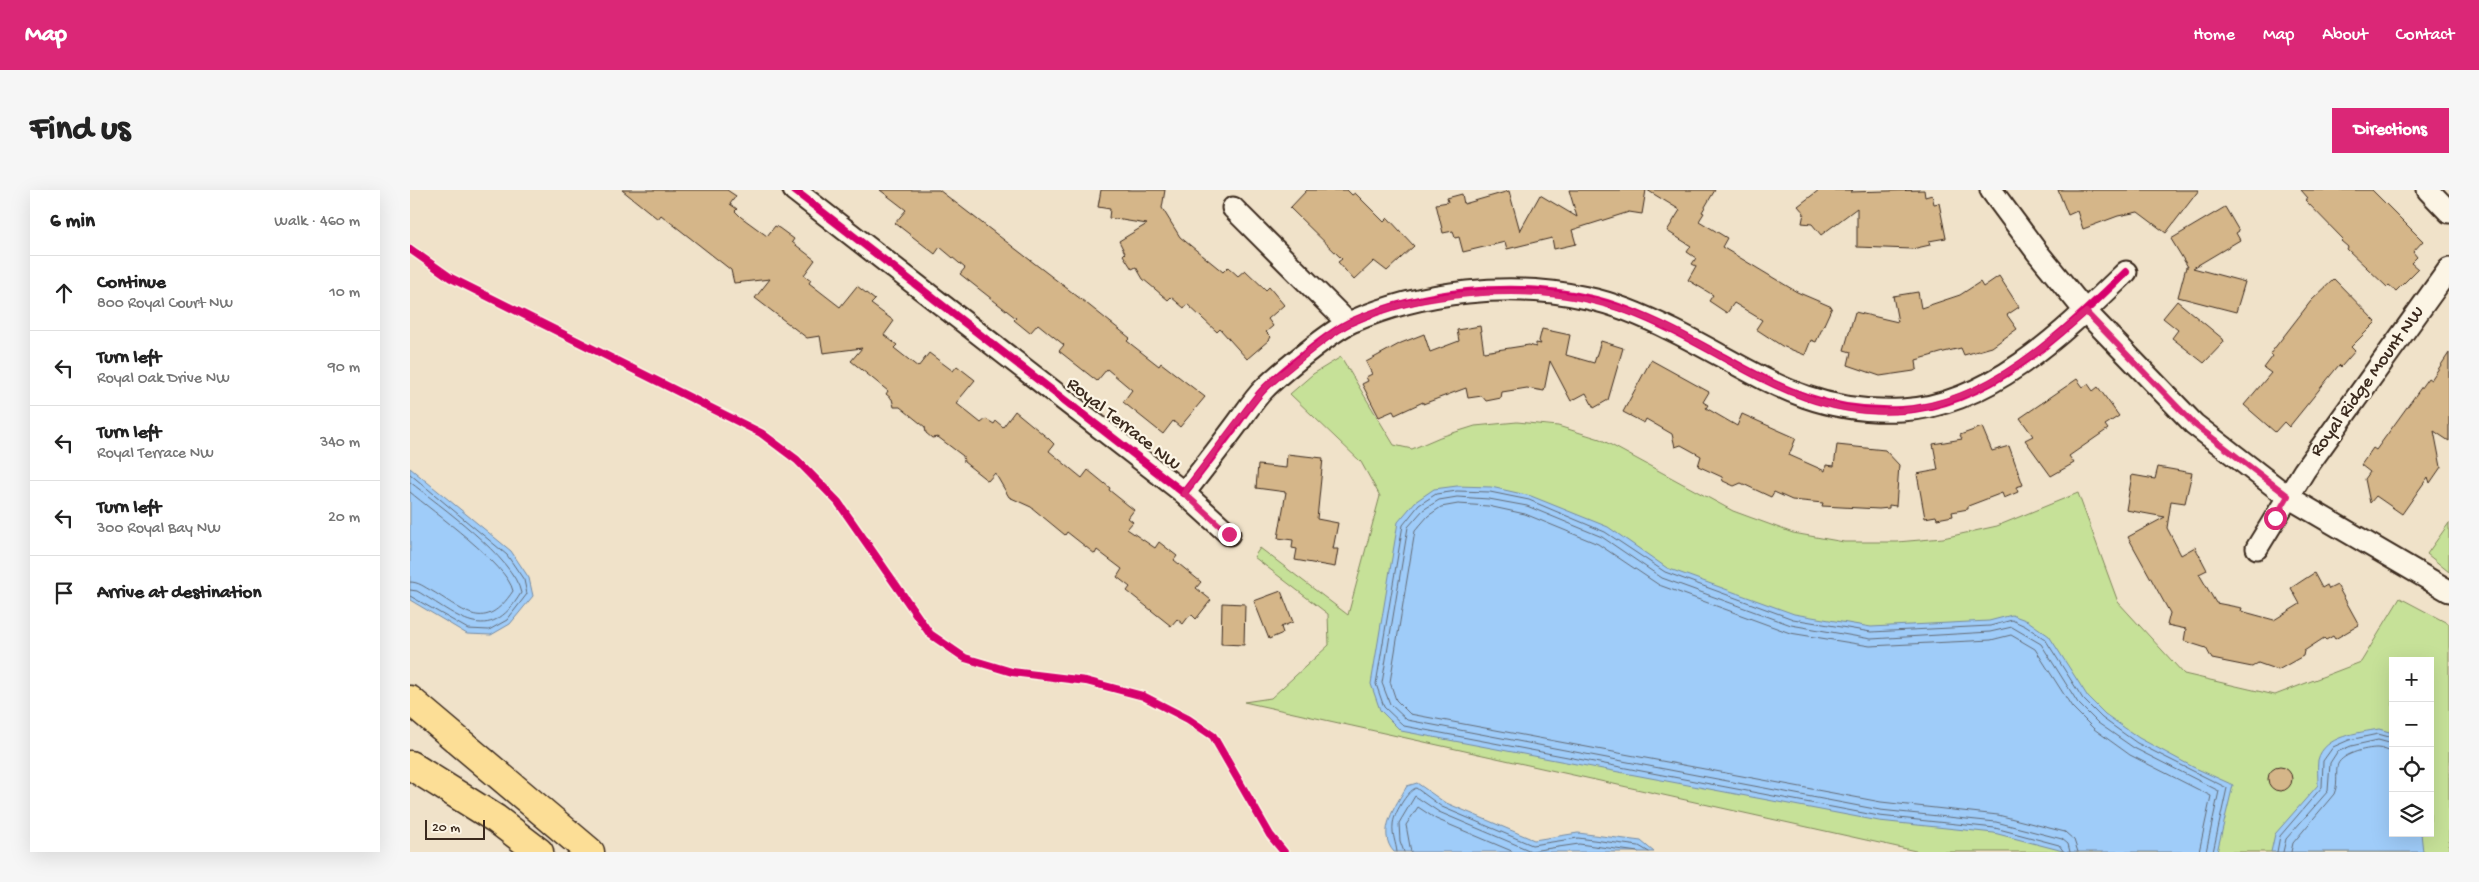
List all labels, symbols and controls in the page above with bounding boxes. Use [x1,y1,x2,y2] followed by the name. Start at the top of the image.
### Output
[25,21,67,50] text: Map
[2193,25,2235,46] text: Home
[2263,25,2294,46] text: Map
[2322,25,2368,46] text: About
[2396,25,2454,46] text: Contact
[2332,108,2449,153] button: Directions
[30,110,130,151] text: Find us
[50,210,95,235] text: 6 min
[274,213,360,232] text: Walk · 460 m
[97,272,166,295] text: Continue
[50,279,78,307] icon: ahead
[329,284,360,303] text: 10 m
[97,295,233,314] text: 800 Royal Court NW
[2306,302,2430,462] street label: Royal Ridge Mount NW
[97,347,161,370] text: Turn left
[50,354,78,382] icon: left
[328,359,360,378] text: 90 m
[97,370,230,389] text: Royal Oak Drive NW
[1061,373,1185,477] street label: Royal Terrace NW
[97,422,161,445] text: Turn left
[50,429,78,457] icon: left
[320,434,360,453] text: 340 m
[97,445,214,464] text: Royal Terrace NW
[97,497,161,520] text: Turn left
[50,504,78,532] icon: left
[2264,507,2287,530] route start
[328,509,360,528] text: 20 m
[97,520,221,539] text: 300 Royal Bay NW
[1218,523,1241,546] route end
[50,579,78,607] icon: arrive
[97,582,261,605] text: Arrive at destination
[2389,657,2434,837] map controls
[2389,657,2434,702] button: +
[2389,702,2434,747] button: −
[2389,747,2434,792] button: locate
[2389,792,2434,837] button: layers
[425,817,485,840] scale bar
[432,820,460,837] text: 20 m

